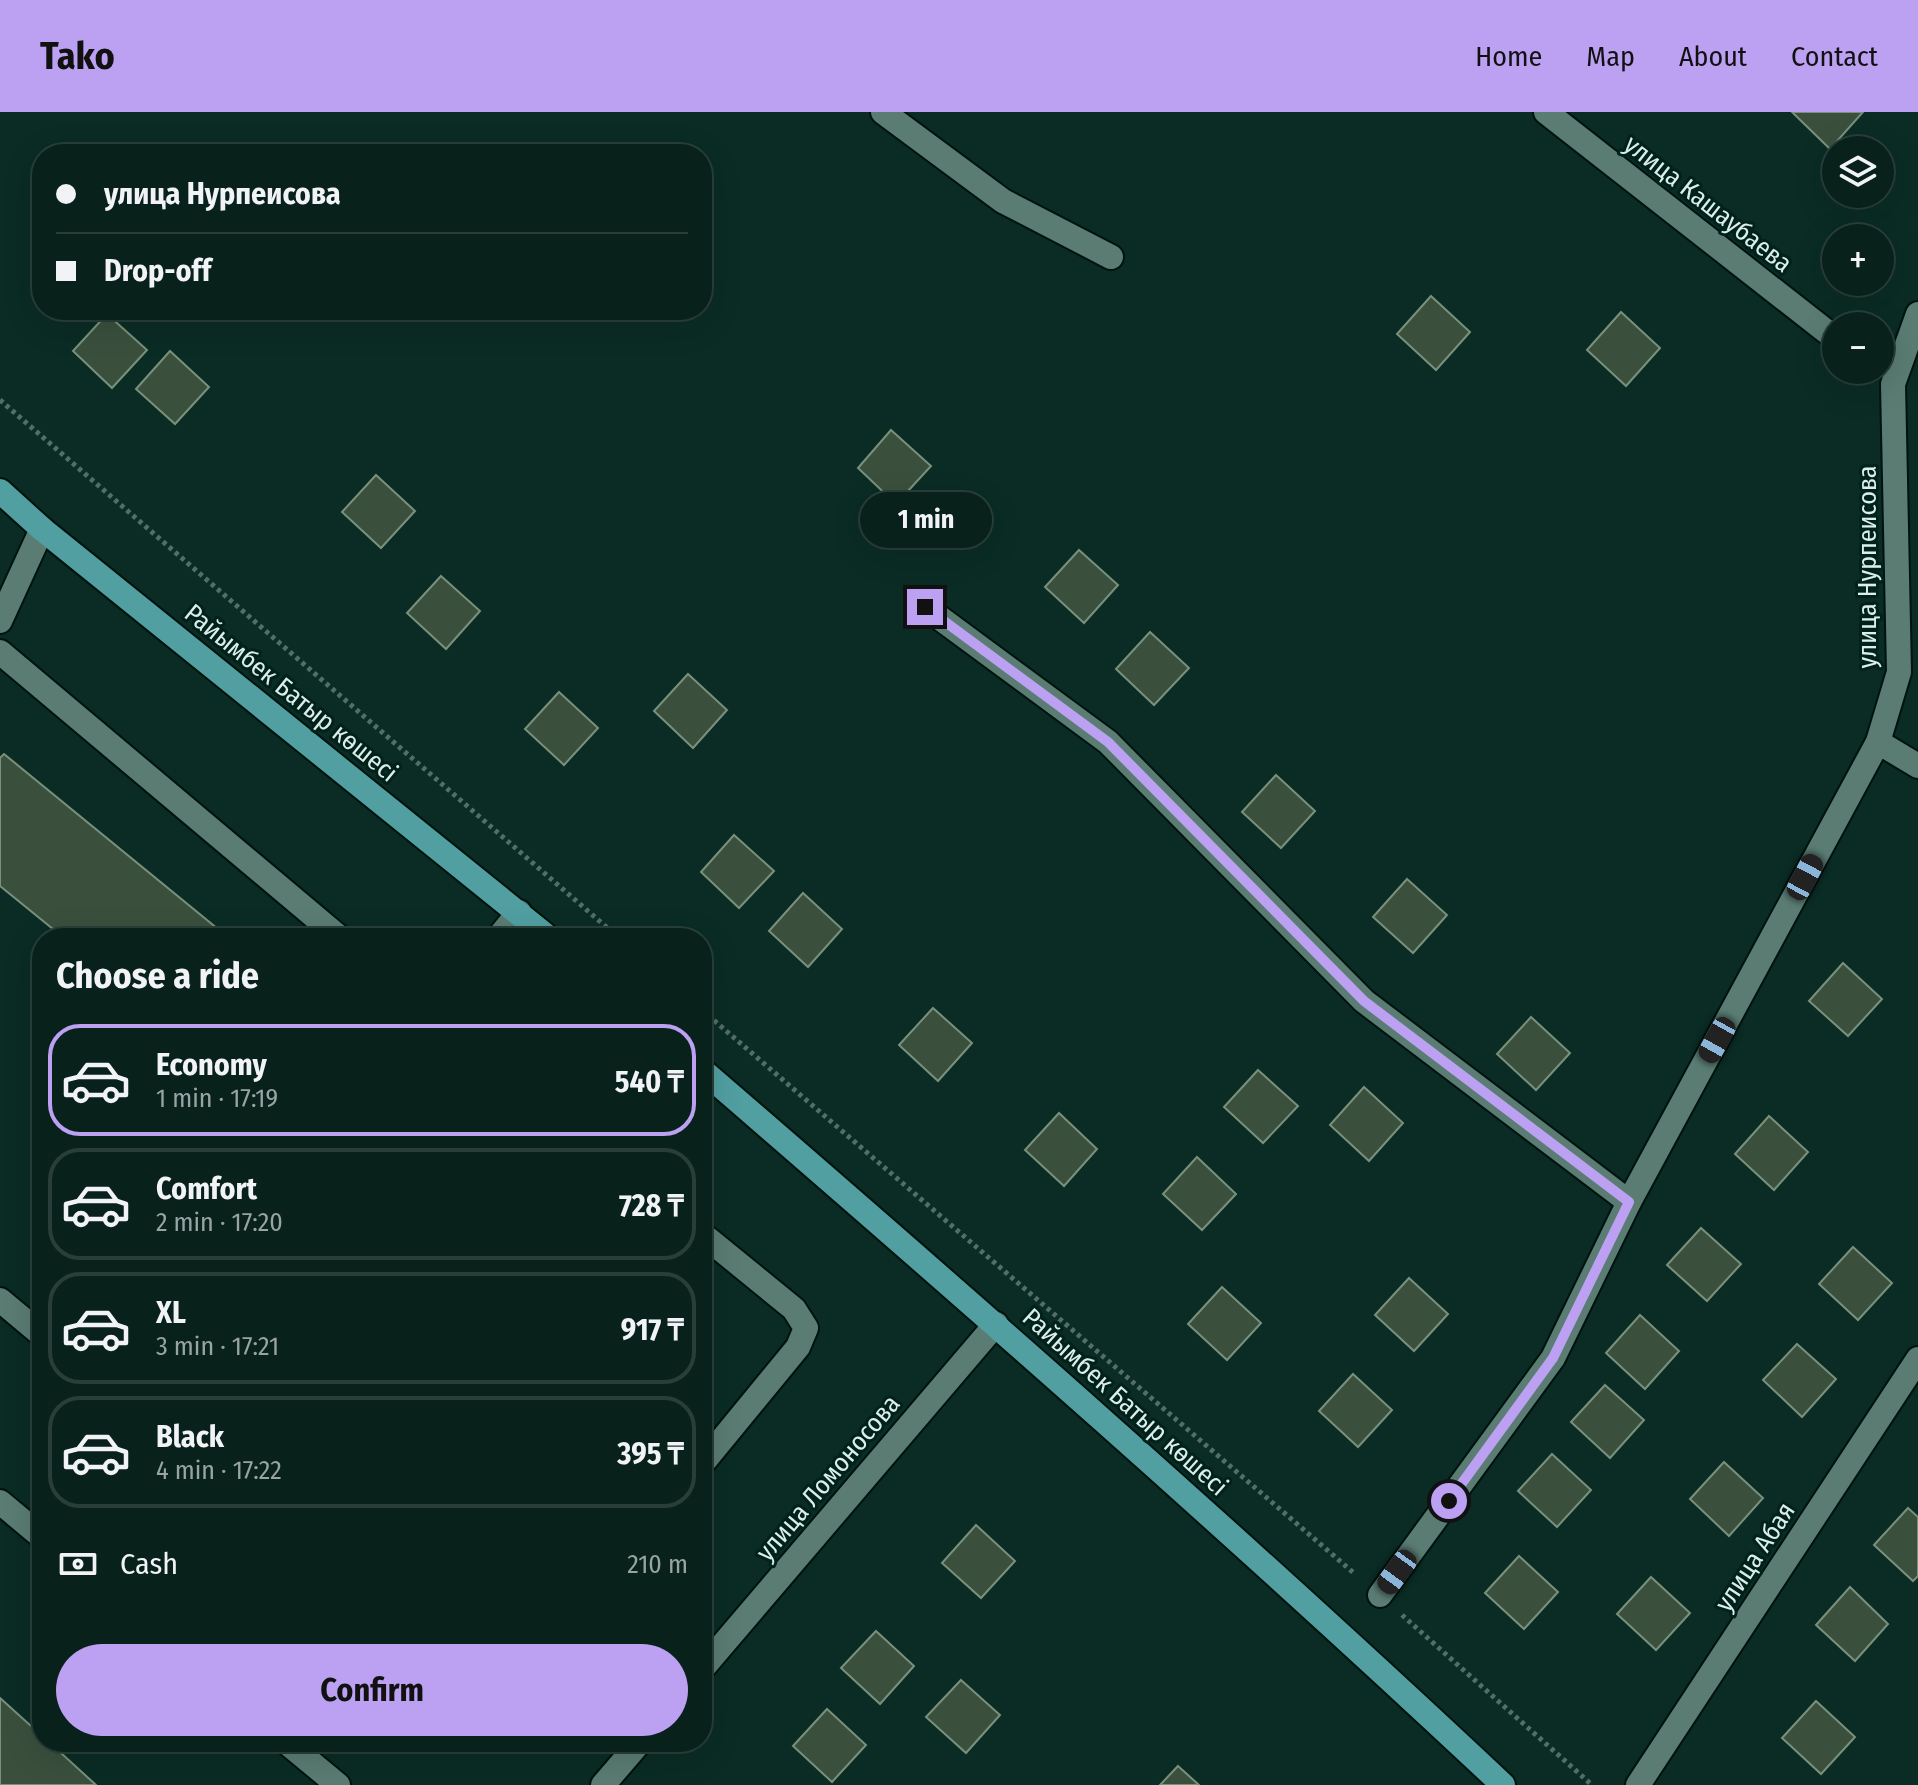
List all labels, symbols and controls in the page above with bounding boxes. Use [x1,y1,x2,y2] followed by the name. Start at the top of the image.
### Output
[40,33,115,79] text: Tako
[1475,40,1542,73] text: Home
[1586,40,1635,73] text: Map
[1679,40,1747,73] text: About
[1791,40,1878,73] text: Contact
[1618,129,1798,279] street label: улица Кашаубаева
[1822,136,1894,384] map controls
[1822,136,1894,208] button: layers
[104,176,341,212] text: улица Нурпеисова
[1822,224,1894,296] button: +
[104,253,211,289] text: Drop-off
[1822,312,1894,384] button: −
[1852,466,1883,668] street label: улица Нурпеисова
[859,491,991,547] callout: 1 min
[898,504,954,535] text: 1 min
[907,589,943,625] route end
[178,598,404,788] street label: Райымбек Батыр көшесі
[1783,850,1827,904] car
[56,954,259,998] text: Choose a ride
[1695,1013,1739,1067] car
[60,1044,132,1116] icon: car
[156,1047,267,1083] text: Economy
[615,1064,684,1100] text: 540 ₸
[156,1083,278,1114] text: 1 min · 17:19
[60,1168,132,1240] icon: car
[156,1171,257,1207] text: Comfort
[619,1188,684,1224] text: 728 ₸
[156,1207,283,1238] text: 2 min · 17:20
[60,1292,132,1364] icon: car
[156,1295,186,1331] text: XL
[1016,1302,1234,1502] street label: Райымбек Батыр көшесі
[621,1312,684,1348] text: 917 ₸
[156,1331,279,1362] text: 3 min · 17:21
[750,1389,906,1567] street label: улица Ломоносова
[60,1416,132,1488] icon: car
[156,1419,224,1455] text: Black
[617,1436,684,1472] text: 395 ₸
[156,1455,282,1486] text: 4 min · 17:22
[1431,1483,1467,1519] route start
[1708,1497,1802,1617] street label: улица Абая
[56,1542,100,1586] icon: cash
[120,1546,178,1582] text: Cash
[1373,1546,1421,1598] car
[627,1549,688,1580] text: 210 m
[56,1644,688,1736] button: Confirm

